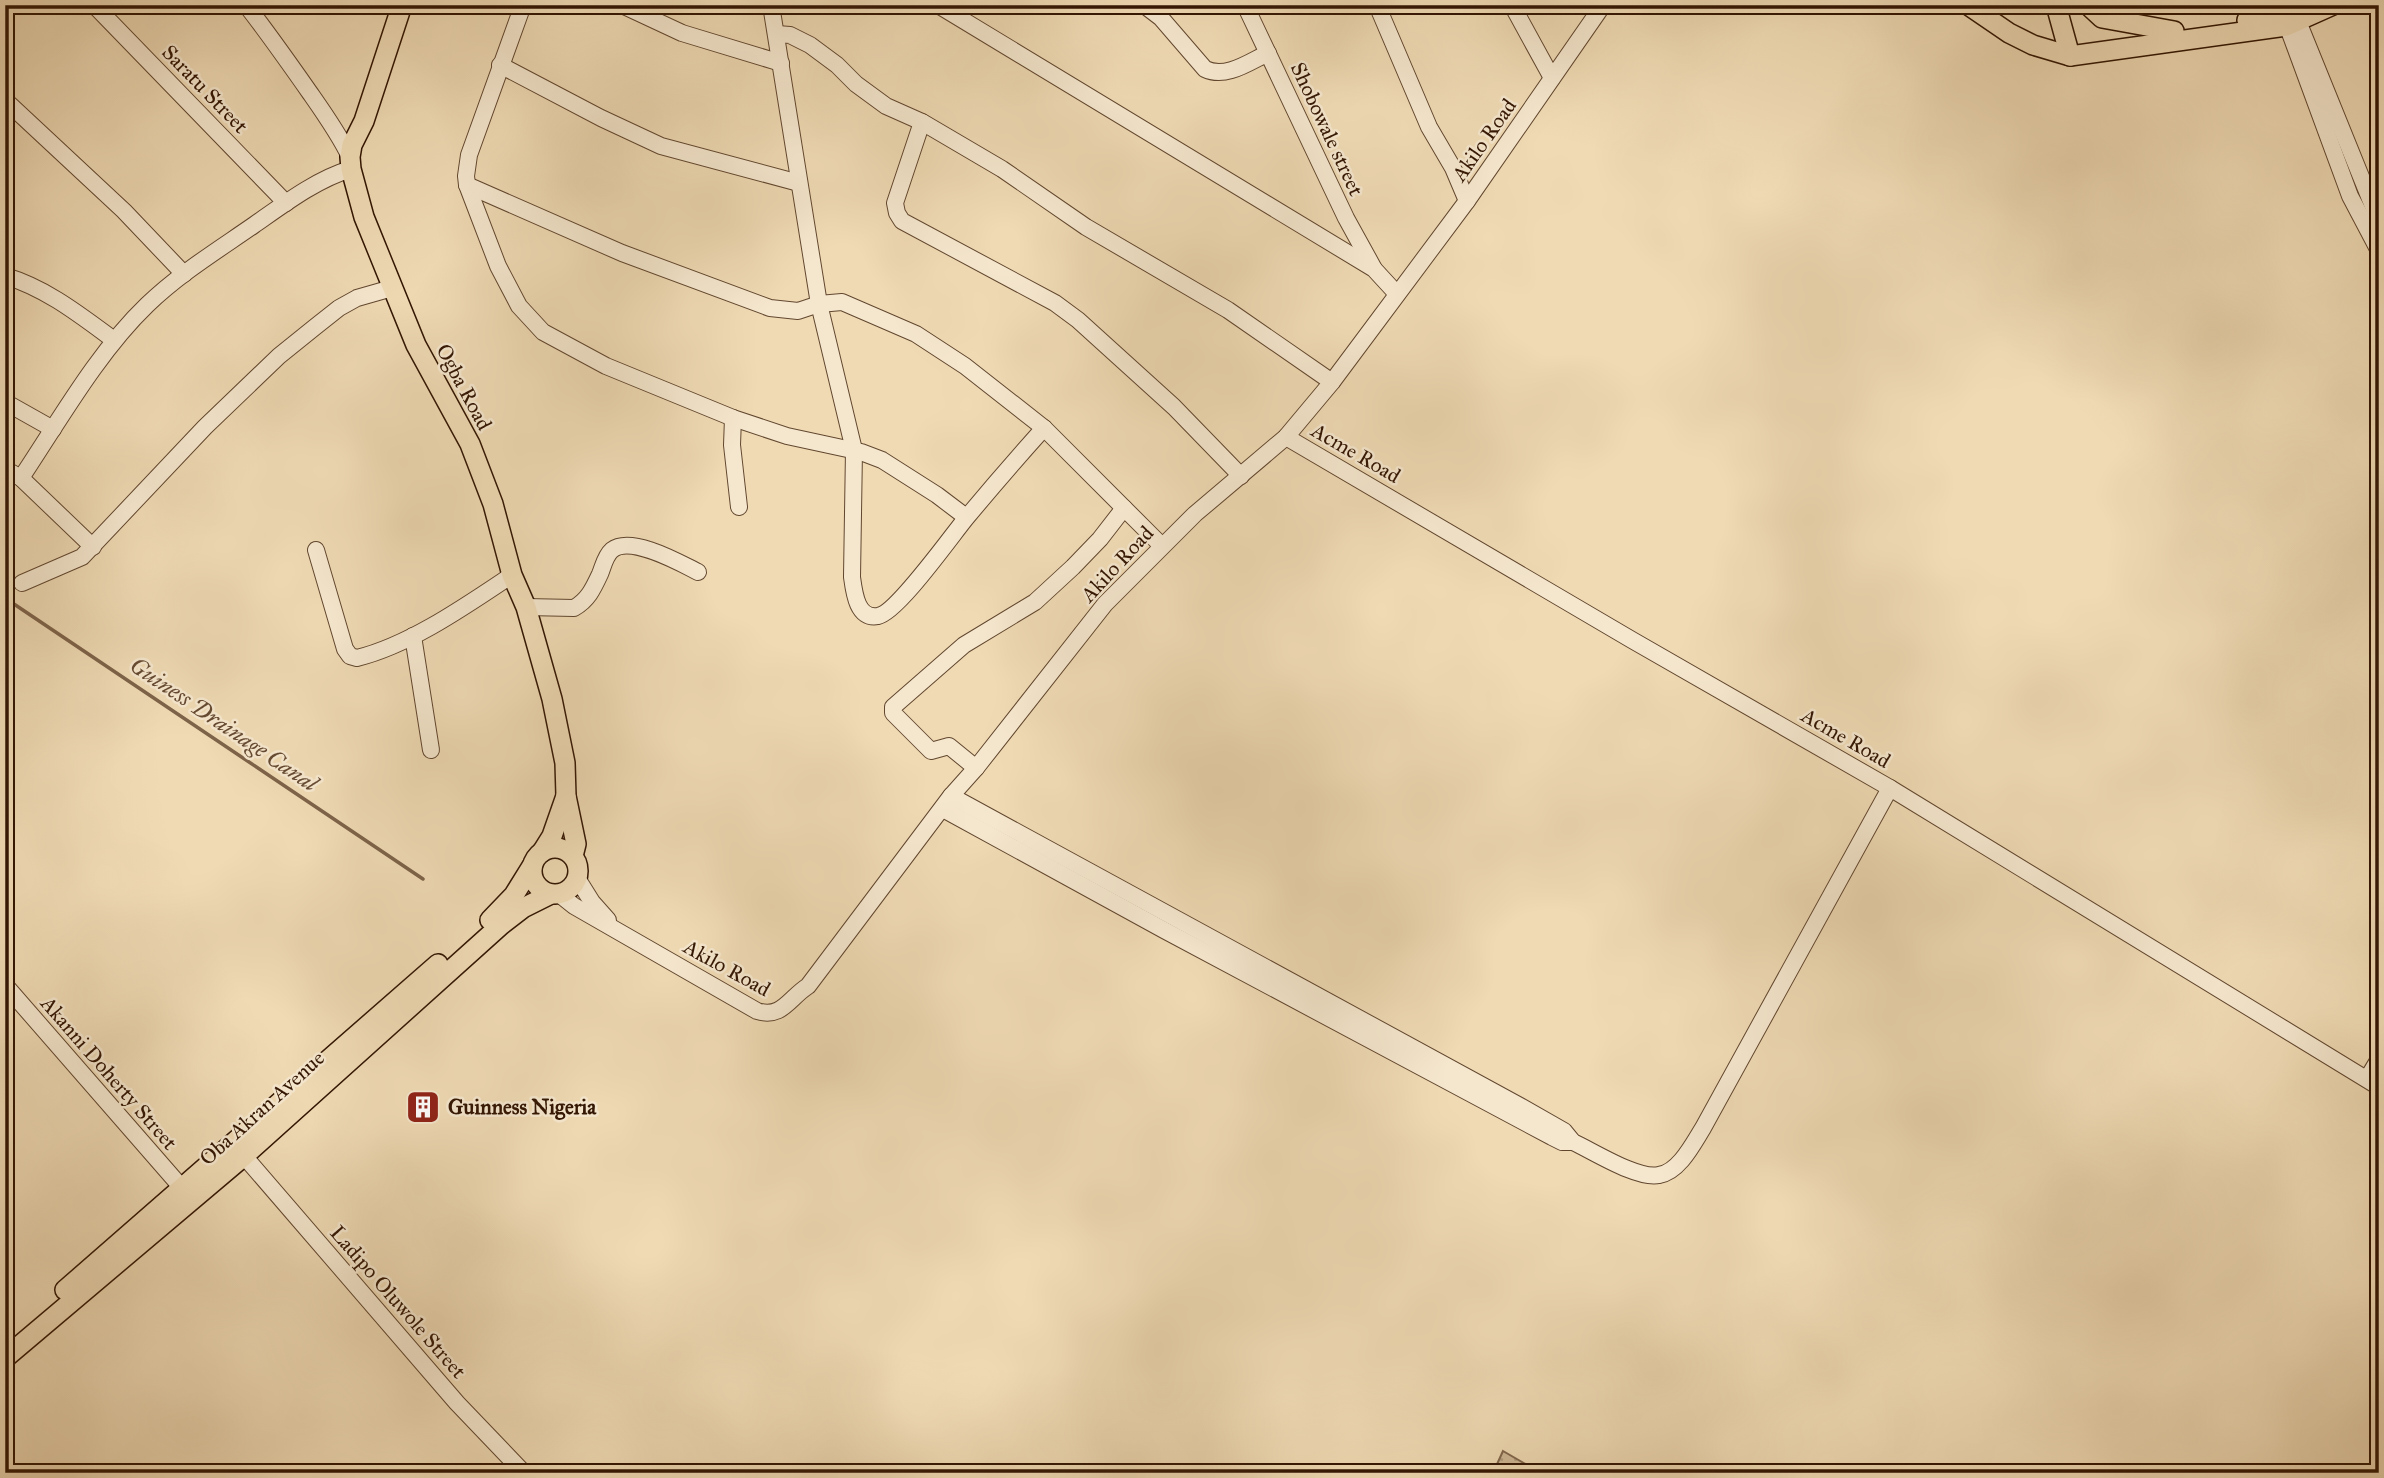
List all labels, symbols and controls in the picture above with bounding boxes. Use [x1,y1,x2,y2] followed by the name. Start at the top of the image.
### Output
[156,39,254,139] street label: Saratu Street
[1285,58,1370,200] street label: Shobowale street
[1445,93,1522,187] street label: Akilo Road
[430,339,498,435] street label: Ogba Road
[1306,417,1406,489] street label: Acme Road
[1074,520,1159,608] street label: Akilo Road
[125,651,325,798] water label: Guiness Drainage Canal
[1796,702,1896,774] street label: Acme Road
[678,933,775,1003] street label: Akilo Road
[35,990,183,1156] street label: Akanni Doherty Street
[194,1045,330,1171] street label: Oba Akran Avenue
[404,1088,442,1126] building icon: Guinness Nigeria
[448,1094,597,1120] place label: Guinness Nigeria
[324,1220,472,1384] street label: Ladipo Oluwole Street

